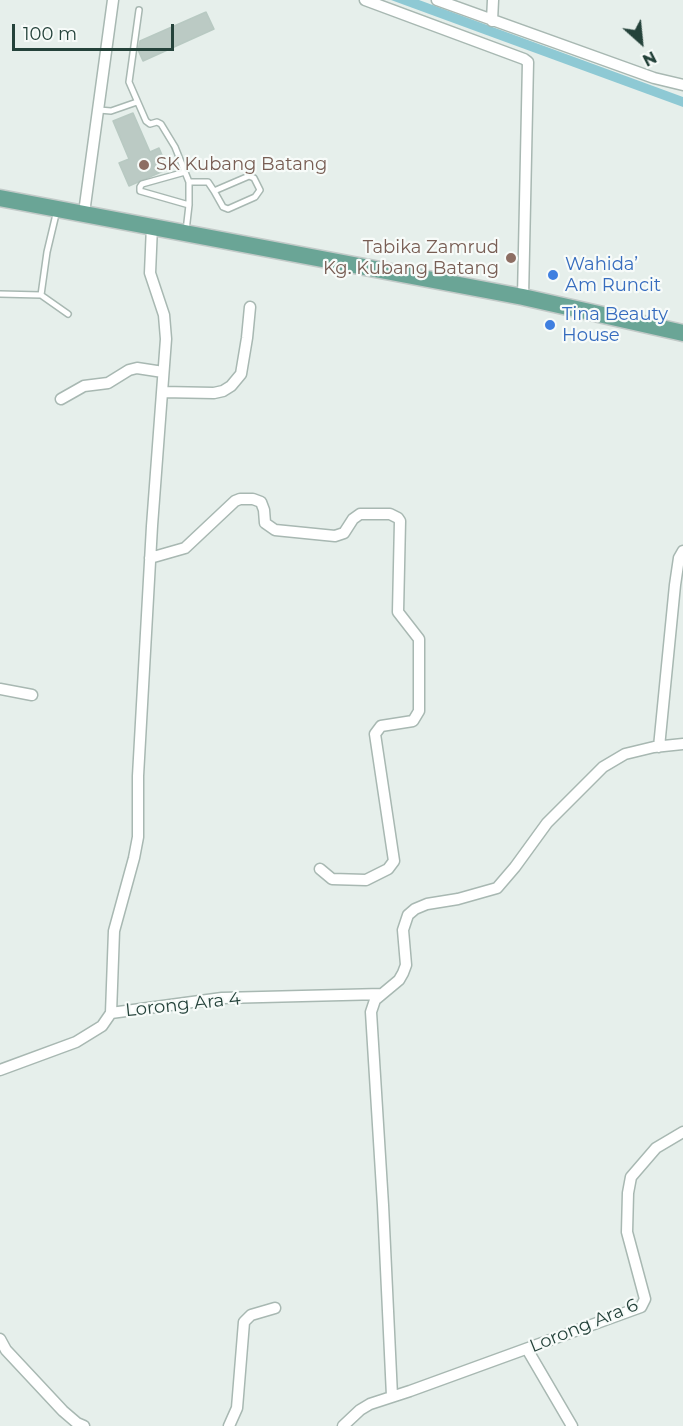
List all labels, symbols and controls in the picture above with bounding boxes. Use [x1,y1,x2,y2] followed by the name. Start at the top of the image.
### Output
[15,12,177,50] scale bar
[611,12,671,72] north arrow
[23,23,77,45] text: 100 m
[639,47,659,70] text: N
[156,154,327,176] place label: SK Kubang Batang
[137,158,151,172] marker: SK Kubang Batang
[323,237,499,280] place label: Tabika Zamrud Kg. Kubang Batang
[504,251,518,265] marker: Tabika Zamrud Kg. Kubang Batang
[565,254,661,296] place label: Wahida’ Am Runcit
[546,268,560,282] marker: Wahida’ Am Runcit
[562,304,668,346] place label: Tina Beauty House
[543,318,557,332] marker: Tina Beauty House
[124,988,242,1022] street label: Lorong Ara 4
[527,1294,641,1358] street label: Lorong Ara 6

